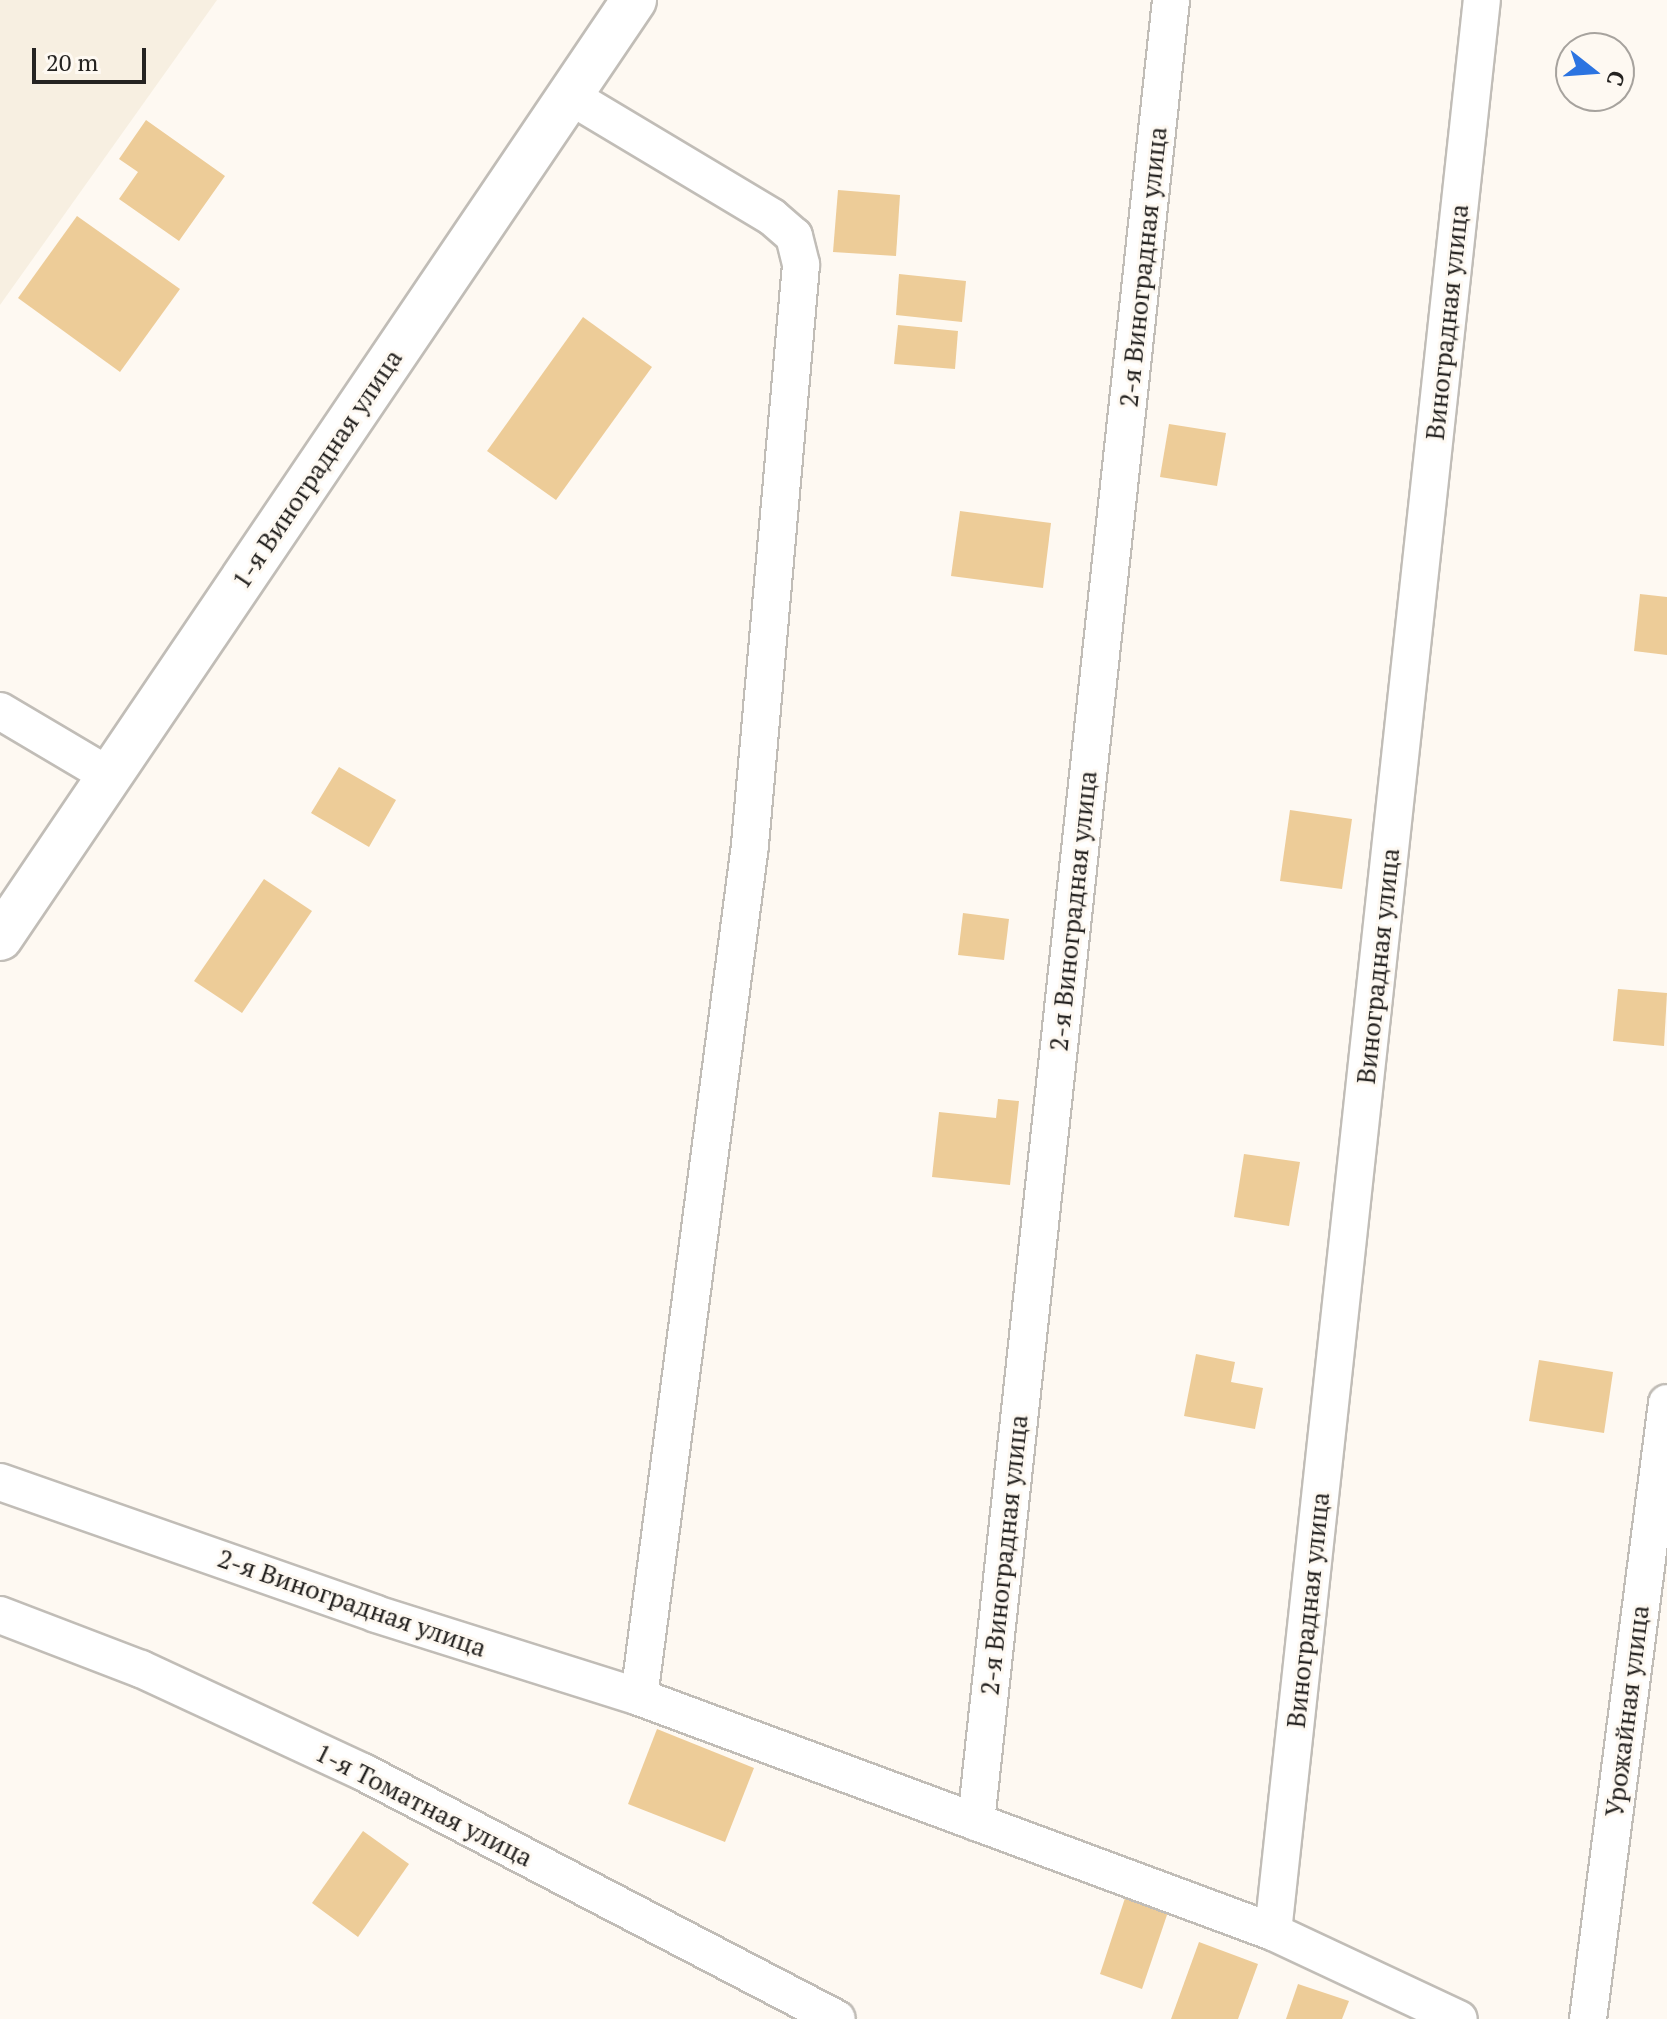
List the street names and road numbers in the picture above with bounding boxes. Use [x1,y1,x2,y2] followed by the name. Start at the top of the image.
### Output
[1113,125,1173,409] street label: 2-я Виноградная улица
[1419,203,1475,441] street label: Виноградная улица
[225,343,409,595] street label: 1-я Виноградная улица
[1043,769,1103,1053] street label: 2-я Виноградная улица
[1350,847,1406,1085] street label: Виноградная улица
[974,1413,1034,1697] street label: 2-я Виноградная улица
[1280,1491,1336,1729] street label: Виноградная улица
[214,1542,490,1664] street label: 2-я Виноградная улица
[1599,1603,1655,1819] street label: Урожайная улица
[310,1737,538,1873] street label: 1-я Томатная улица

